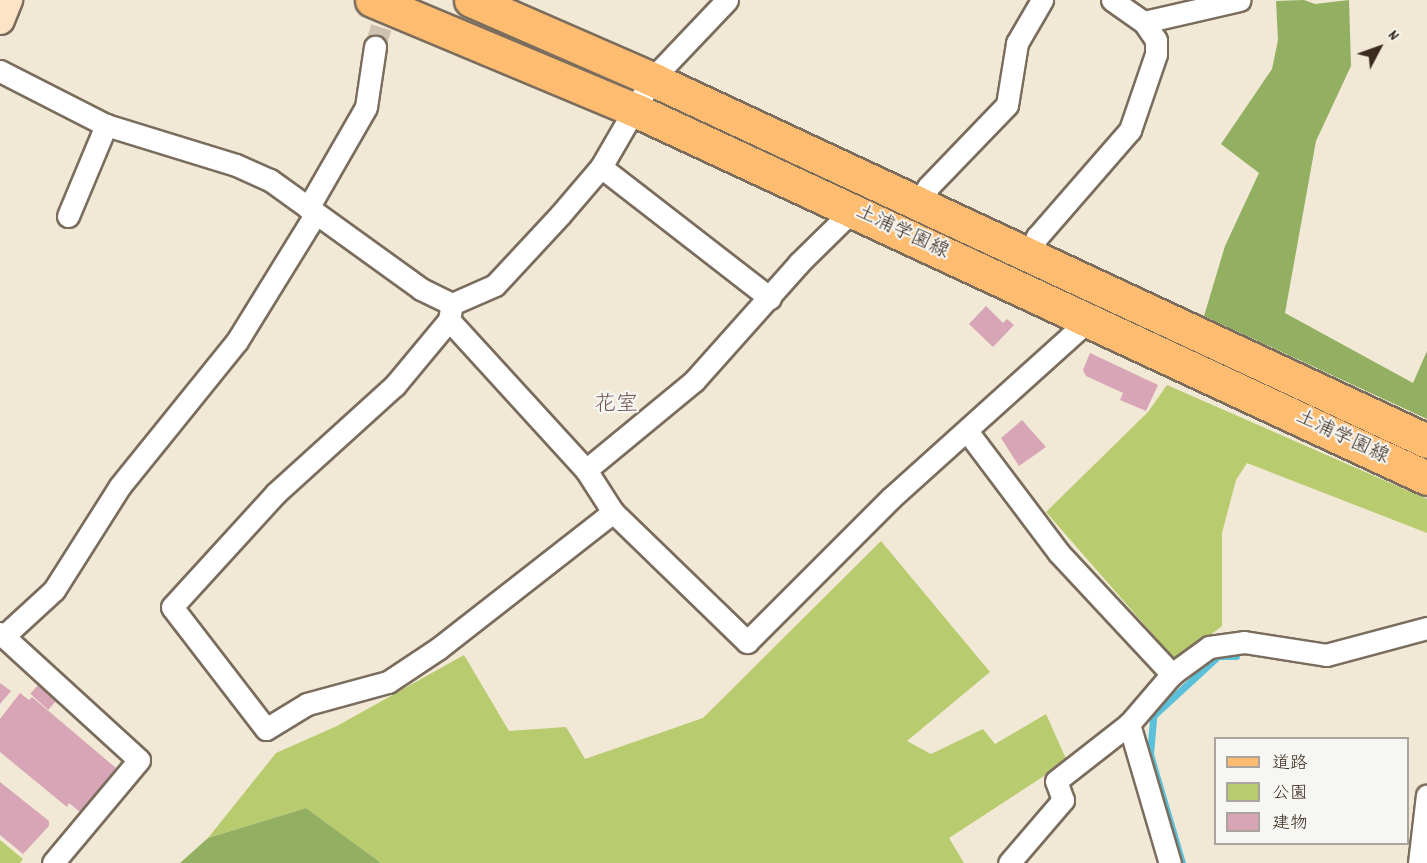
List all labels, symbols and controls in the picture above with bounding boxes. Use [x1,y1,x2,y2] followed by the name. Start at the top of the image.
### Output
[1349,18,1409,78] north arrow
[1382,25,1404,46] text: N
[852,201,952,265] street label: 土浦学園線
[594,393,638,419] district label: 花室
[1292,406,1392,470] street label: 土浦学園線
[1214,737,1409,845] legend
[1272,752,1308,777] text: 道路
[1272,782,1308,807] text: 公園
[1272,812,1308,837] text: 建物

